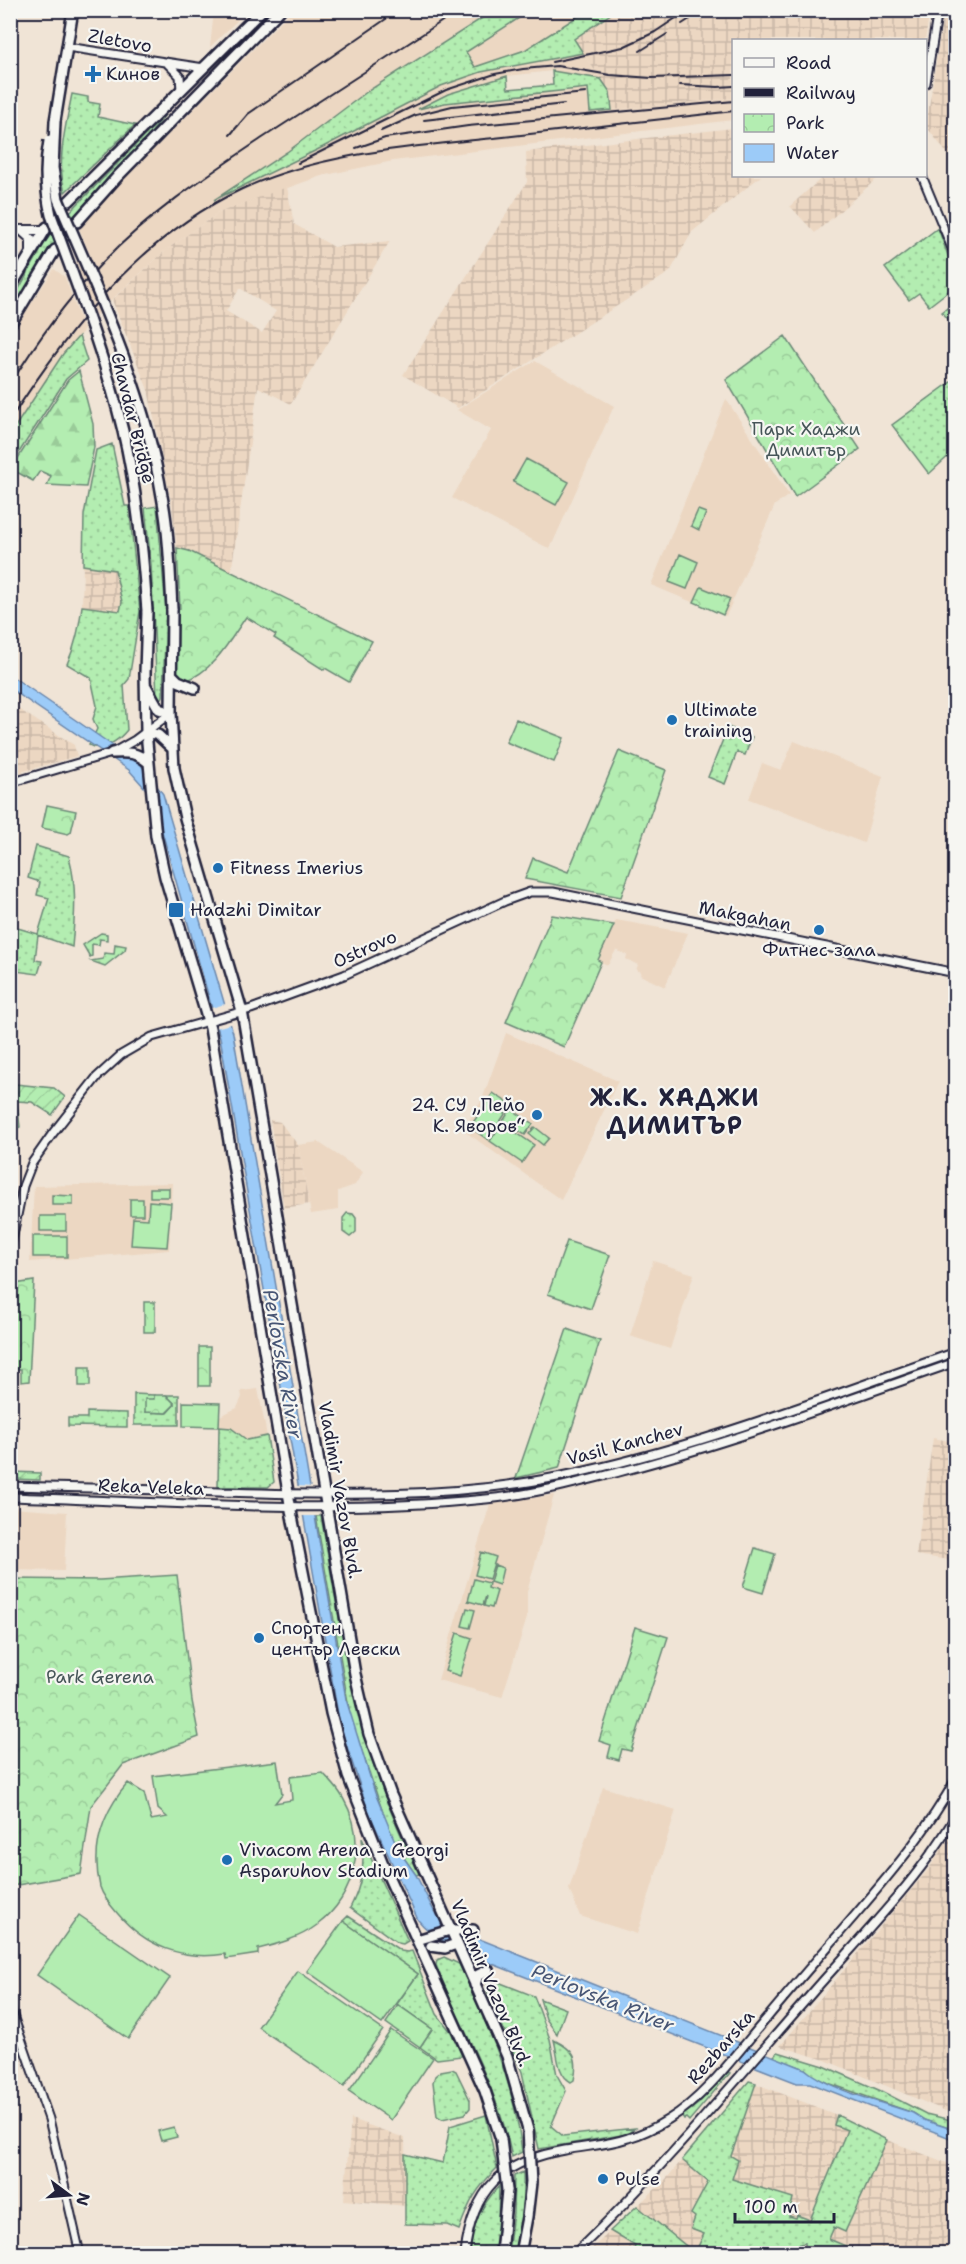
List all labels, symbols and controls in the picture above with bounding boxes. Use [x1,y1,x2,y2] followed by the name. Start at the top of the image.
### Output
[86,24,154,58] street label: Zletovo
[732,39,927,177] legend
[786,51,831,75] text: Road
[106,62,160,86] place label: Кинов
[84,65,102,83] marker: Кинов
[786,81,856,105] text: Railway
[786,111,825,135] text: Park
[786,141,839,165] text: Water
[105,350,161,486] street label: Chavdar Bridge
[752,417,860,462] park label: Парк Хаджи Димитър
[684,698,758,743] place label: Ultimate training
[665,713,679,727] marker: Ultimate training
[230,856,363,880] place label: Fitness Imerius
[211,861,225,875] marker: Fitness Imerius
[697,895,793,937] street label: Makgahan
[190,898,322,922] place label: Hadzhi Dimitar
[167,901,185,919] marker: Hadzhi Dimitar
[812,923,826,937] marker: Фитнес зала
[329,924,401,974] street label: Ostrovo
[762,938,876,962] place label: Фитнес зала
[590,1082,760,1142] district label: Ж.К. ХАДЖИ ДИМИТЪР
[411,1093,525,1138] place label: 24. СУ „Пейо К. Яворов“
[530,1108,544,1122] marker: 24. СУ „Пейо К. Яворов“
[257,1287,309,1441] water label: Perlovska River
[313,1399,367,1581] street label: Vladimir Vazov Blvd.
[564,1417,686,1471] street label: Vasil Kanchev
[98,1473,204,1501] street label: Reka Veleka
[271,1616,400,1661] place label: Спортен център Левски
[252,1631,266,1645] marker: Спортен център Левски
[46,1665,154,1689] park label: Park Gerena
[239,1838,449,1883] place label: Vivacom Arena - Georgi Asparuhov Stadium
[220,1853,234,1867] marker: Vivacom Arena - Georgi Asparuhov Stadium
[445,1896,537,2070] street label: Vladimir Vazov Blvd.
[528,1958,678,2039] water label: Perlovska River
[682,2005,760,2089] street label: Rezbarska
[39,2165,99,2225] north arrow
[615,2167,660,2191] place label: Pulse
[596,2172,610,2186] marker: Pulse
[735,2186,834,2224] scale bar
[71,2190,95,2208] text: N
[744,2195,798,2219] text: 100 m

